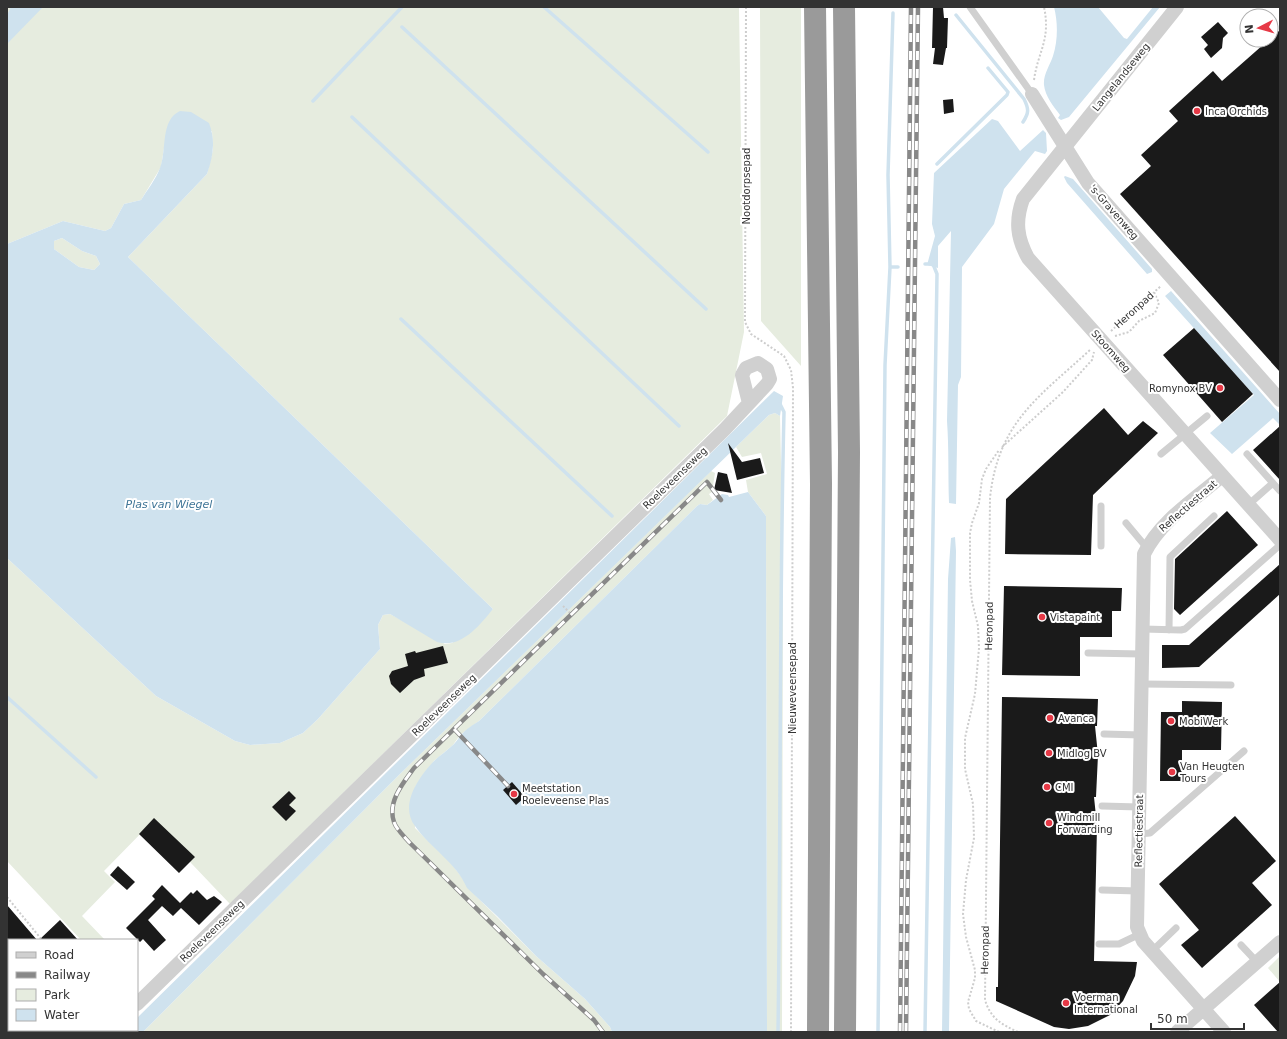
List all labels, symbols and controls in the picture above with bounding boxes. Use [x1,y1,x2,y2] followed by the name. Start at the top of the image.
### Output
[1239,8,1279,48] north arrow
[1243,24,1256,34] text: N
[1090,41,1152,113] street label: Langelandseweg
[1192,106,1202,116] marker: Inca Orchids
[1205,106,1267,117] place label: Inca Orchids
[741,148,752,224] street label: Nootdorpsepad
[1087,182,1141,242] street label: 's-Gravenweg
[1112,290,1156,330] street label: Heronpad
[1089,328,1133,374] street label: Stoomweg
[1149,383,1212,394] place label: Romynox BV
[1215,383,1225,393] marker: Romynox BV
[641,445,709,511] street label: Roeleveenseweg
[1157,478,1219,534] street label: Reflectiestraat
[126,498,212,511] water label: Plas van Wiegel
[983,601,995,651] street label: Heronpad
[1037,612,1047,622] marker: Vistapaint
[1050,612,1100,623] place label: Vistapaint
[787,642,798,734] street label: Nieuweveensepad
[410,672,478,738] street label: Roeleveenseweg
[1045,713,1055,723] marker: Avanca
[1058,713,1094,724] place label: Avanca
[1166,716,1176,726] marker: MobiWerk
[1179,716,1228,727] place label: MobiWerk
[1044,748,1054,758] marker: Midlog BV
[1057,748,1107,759] place label: Midlog BV
[1179,761,1244,784] place label: Van Heugten Tours
[1167,767,1177,777] marker: Van Heugten Tours
[1042,782,1052,792] marker: CMI
[1055,782,1074,793] place label: CMI
[522,783,609,806] place label: Meetstation Roeleveense Plas
[509,789,519,799] marker: Meetstation Roeleveense Plas
[1133,794,1145,868] street label: Reflectiestraat
[1057,812,1113,835] place label: Windmill Forwarding
[1044,818,1054,828] marker: Windmill Forwarding
[178,898,246,964] street label: Roeleveenseweg
[979,925,991,975] street label: Heronpad
[8,939,138,1031] legend
[44,948,74,962] text: Road
[44,968,90,982] text: Railway
[44,988,70,1002] text: Park
[1074,992,1138,1015] place label: Voerman International
[1061,998,1071,1008] marker: Voerman International
[1151,1005,1244,1031] scale bar
[44,1008,80,1022] text: Water
[1157,1012,1188,1026] text: 50 m

